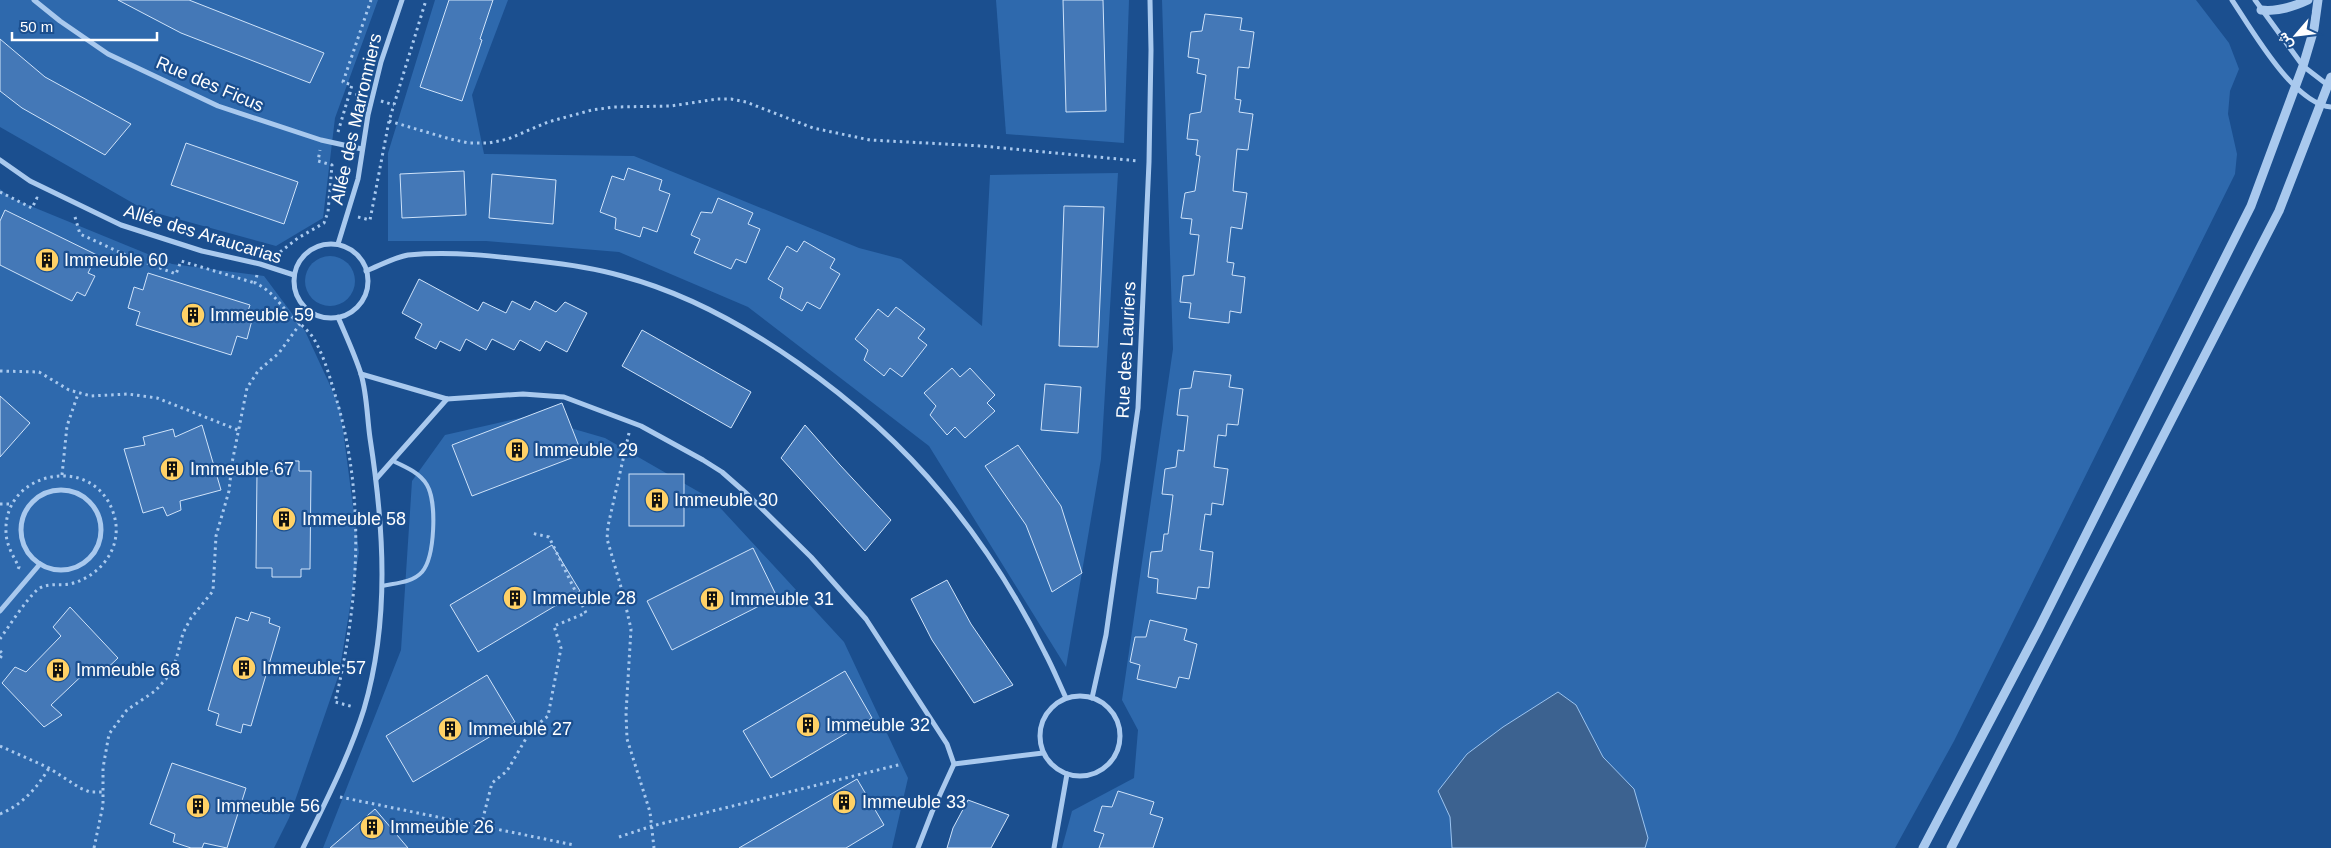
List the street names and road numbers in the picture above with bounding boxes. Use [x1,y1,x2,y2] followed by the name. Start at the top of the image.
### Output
[327,31,385,207] street label: Allée des Marronniers
[153,52,267,116] street label: Rue des Ficus
[122,200,284,268] street label: Allée des Araucarias
[1112,281,1140,419] street label: Rue des Lauriers

